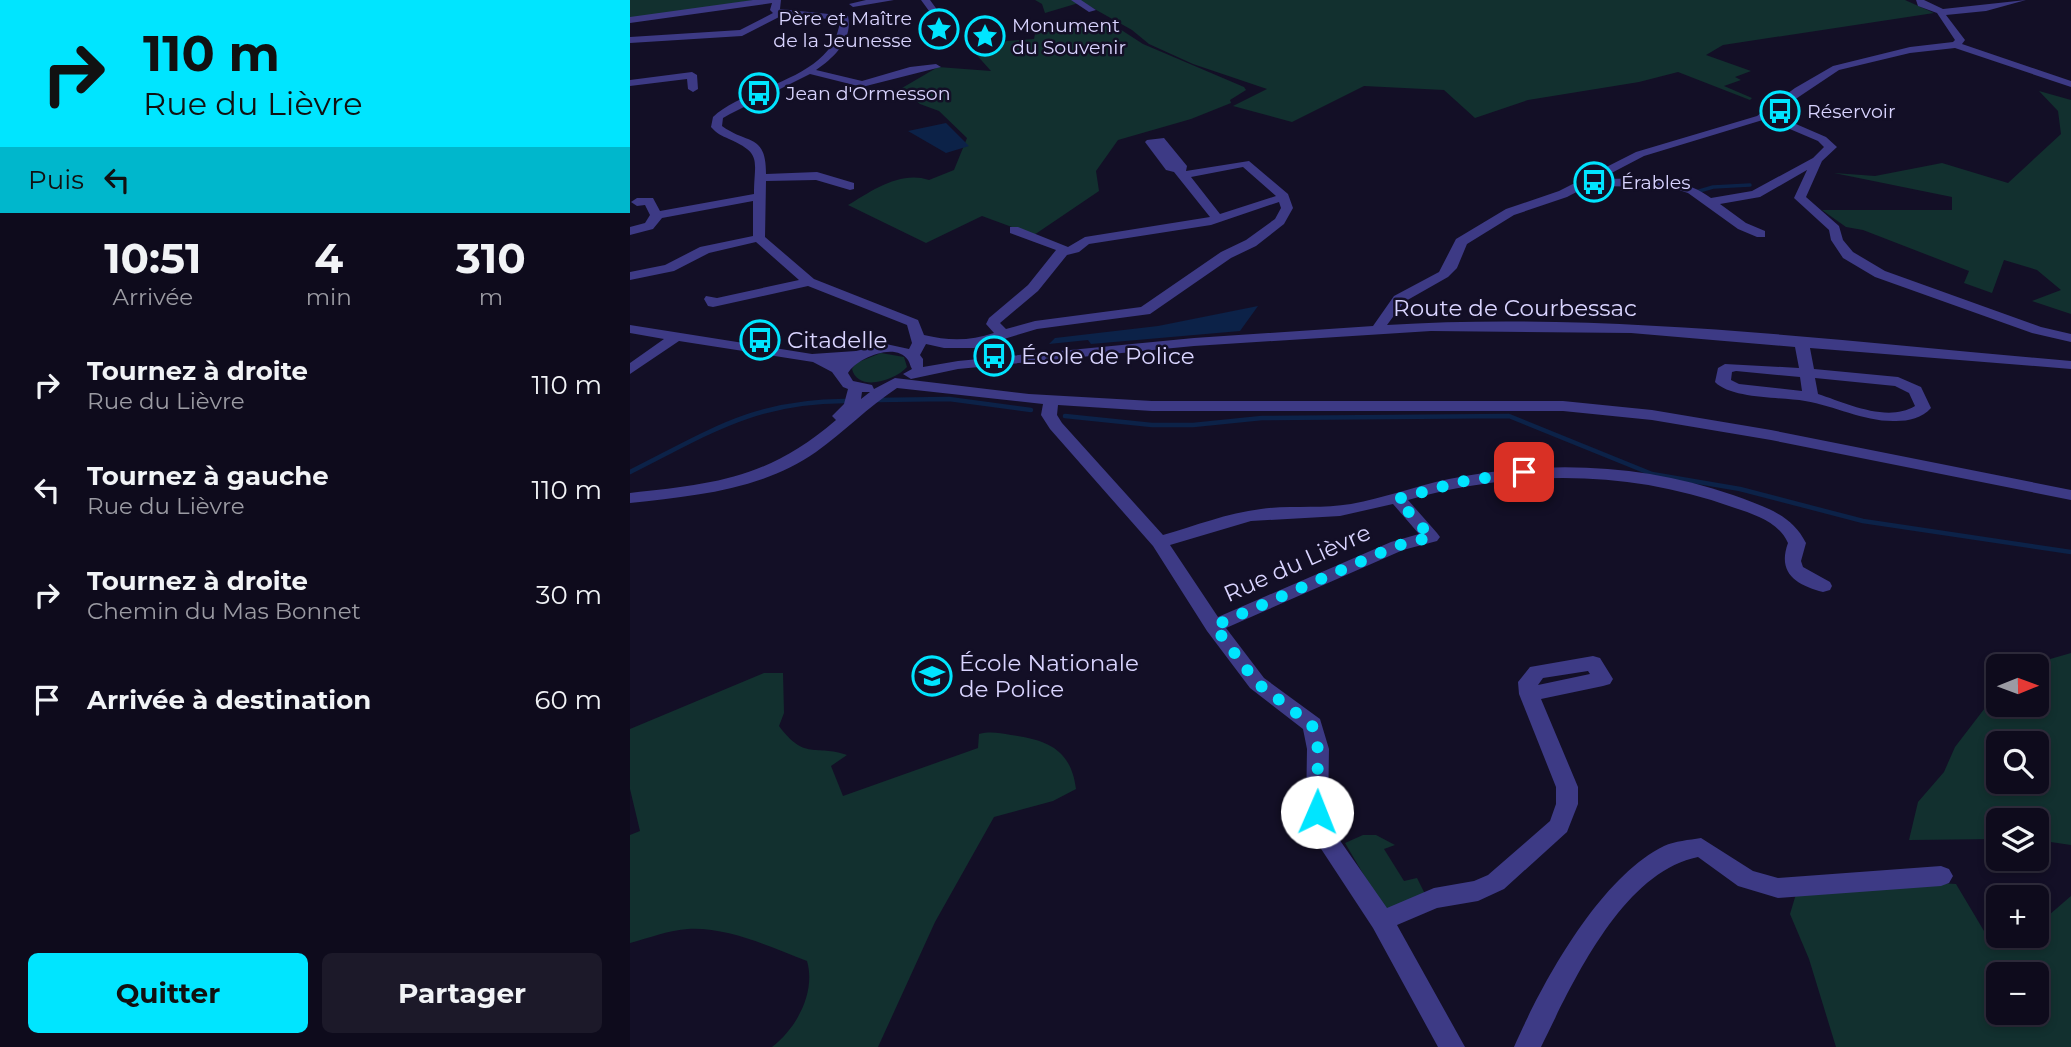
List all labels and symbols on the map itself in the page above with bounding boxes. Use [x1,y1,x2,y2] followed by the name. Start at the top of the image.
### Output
[773,7,912,52] place label: Père et Maître de la Jeunesse
[918,8,960,50] place icon: Père et Maître de la Jeunesse
[1012,14,1126,59] place label: Monument du Souvenir
[964,15,1006,57] place icon: Monument du Souvenir
[738,72,780,114] bus stop icon: Jean d'Ormesson
[785,82,951,105] place label: Jean d'Ormesson
[1759,90,1801,132] bus stop icon: Réservoir
[1807,100,1896,123] place label: Réservoir
[1573,161,1615,203] bus stop icon: Érables
[1621,171,1691,194] place label: Érables
[1393,294,1637,322] street label: Route de Courbessac
[739,319,781,361] bus stop icon: Citadelle
[787,326,888,354] place label: Citadelle
[973,335,1015,377] bus stop icon: École de Police
[1021,342,1195,370] place label: École de Police
[1494,442,1554,502] pin
[1219,518,1375,608] street label: Rue du Lièvre
[959,649,1139,703] place label: École Nationale de Police
[1986,654,2049,718] north arrow
[911,655,953,697] school or university icon: École Nationale de Police
[1280,775,1354,849] position arrow

